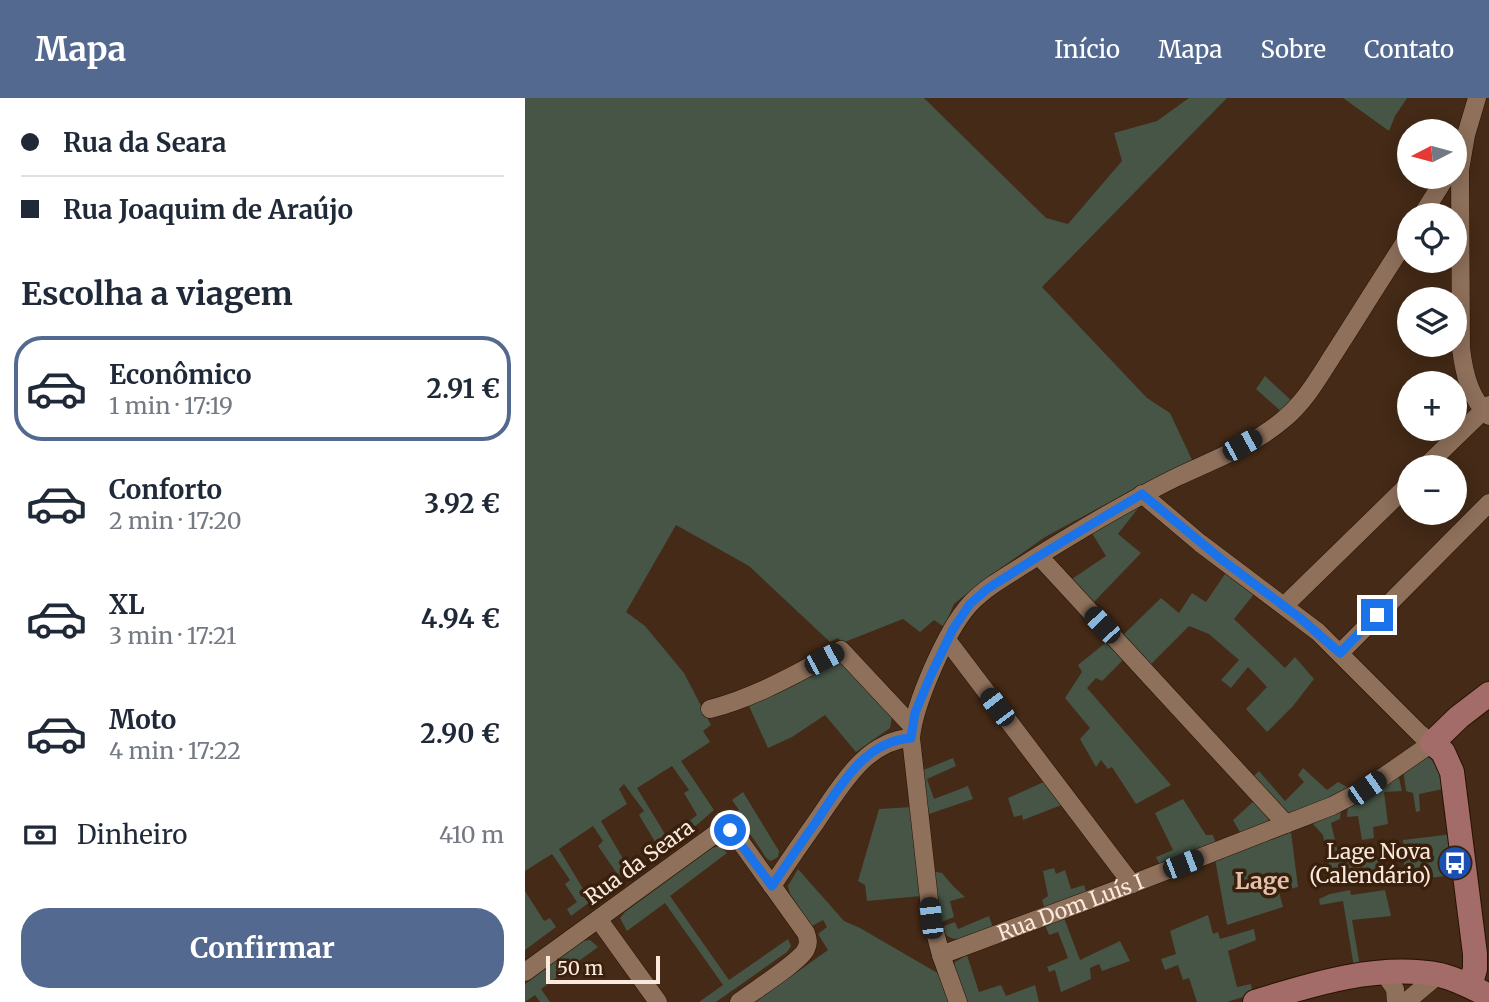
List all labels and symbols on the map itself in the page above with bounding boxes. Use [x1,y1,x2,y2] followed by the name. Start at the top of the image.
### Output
[1397,119,1467,189] north arrow
[1219,426,1266,464] car
[1361,599,1393,631] route end
[1080,602,1125,648] car
[801,640,848,678] car
[976,684,1019,730] car
[1344,767,1391,809] car
[579,813,699,911] street label: Rua da Seara
[714,814,746,846] route start
[1309,838,1431,889] place label: Lage Nova (Calendário)
[1436,844,1474,882] bus stop icon: Lage Nova (Calendário)
[1160,847,1207,881] car
[1235,866,1289,895] district label: Lage
[994,867,1147,946] street label: Rua Dom Luís I
[919,896,944,940] car
[546,953,660,985] scale bar

